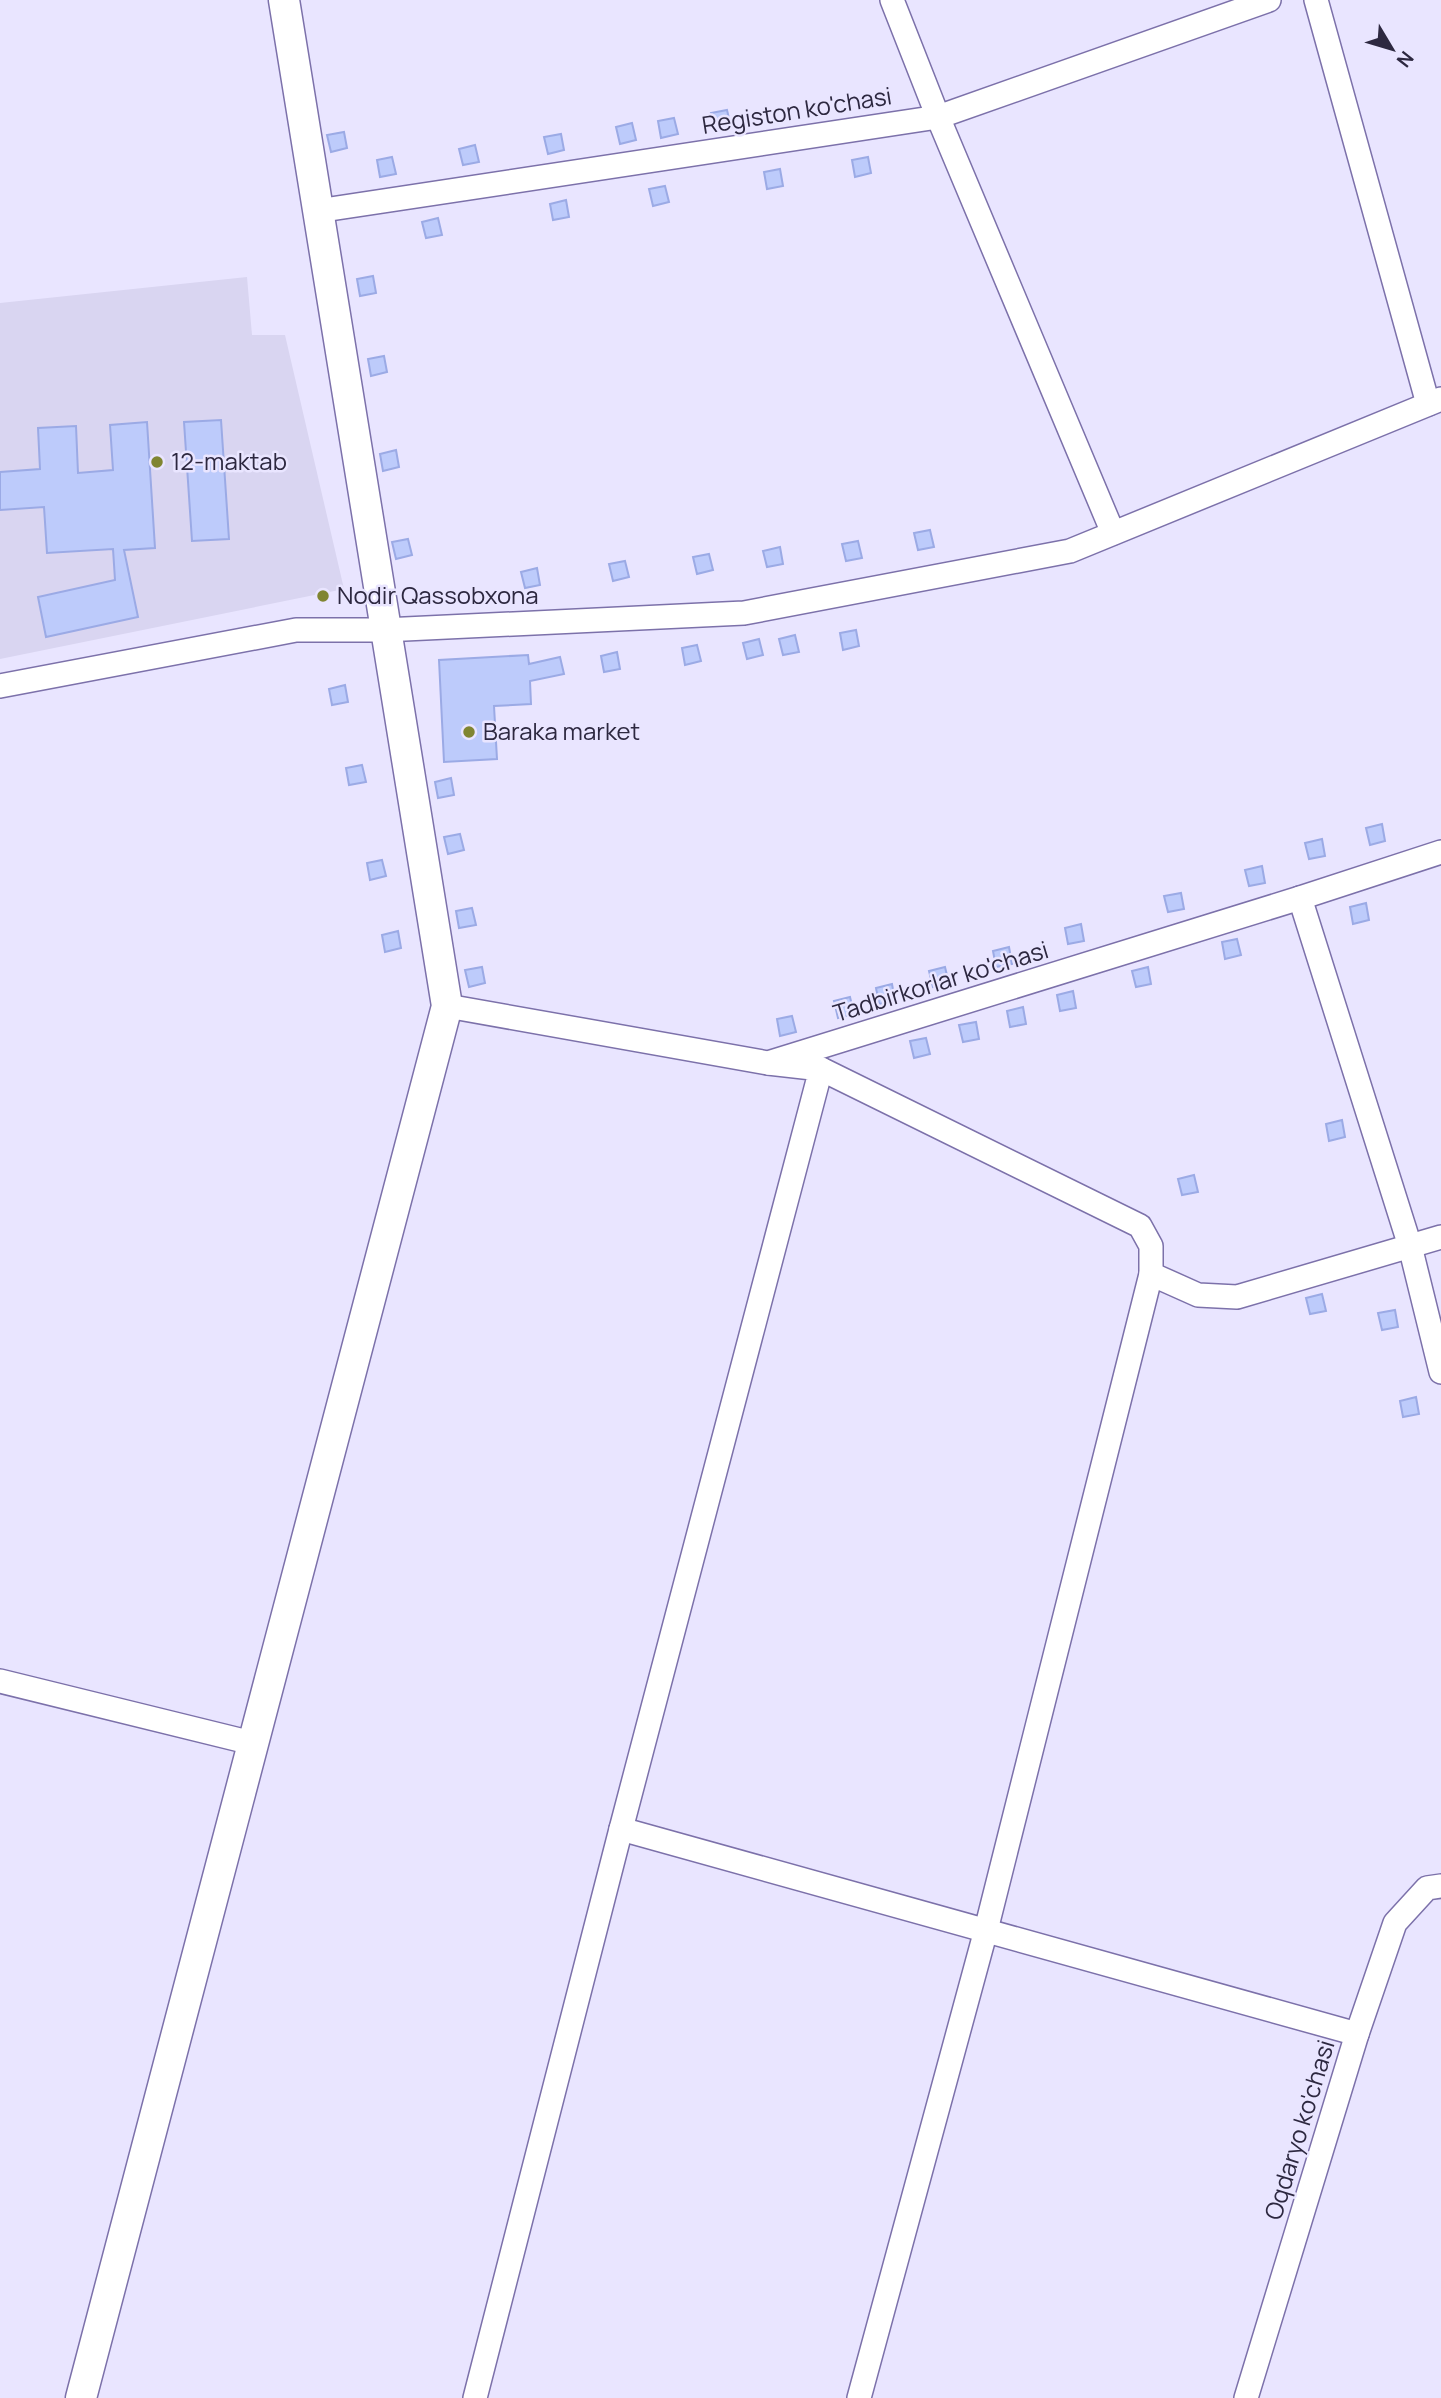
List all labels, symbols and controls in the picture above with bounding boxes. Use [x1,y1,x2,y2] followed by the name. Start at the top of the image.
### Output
[1357,14,1427,84] north arrow
[1391,46,1420,73] text: N
[700,78,894,141] street label: Registon ko'chasi
[171,444,287,477] place label: 12-maktab
[149,454,165,470] marker: 12-maktab
[337,578,539,611] place label: Nodir Qassobxona
[315,588,331,604] marker: Nodir Qassobxona
[483,714,640,747] place label: Baraka market
[461,724,477,740] marker: Baraka market
[829,932,1052,1029] street label: Tadbirkorlar ko'chasi
[1256,2036,1342,2224] street label: Oqdaryo ko'chasi

